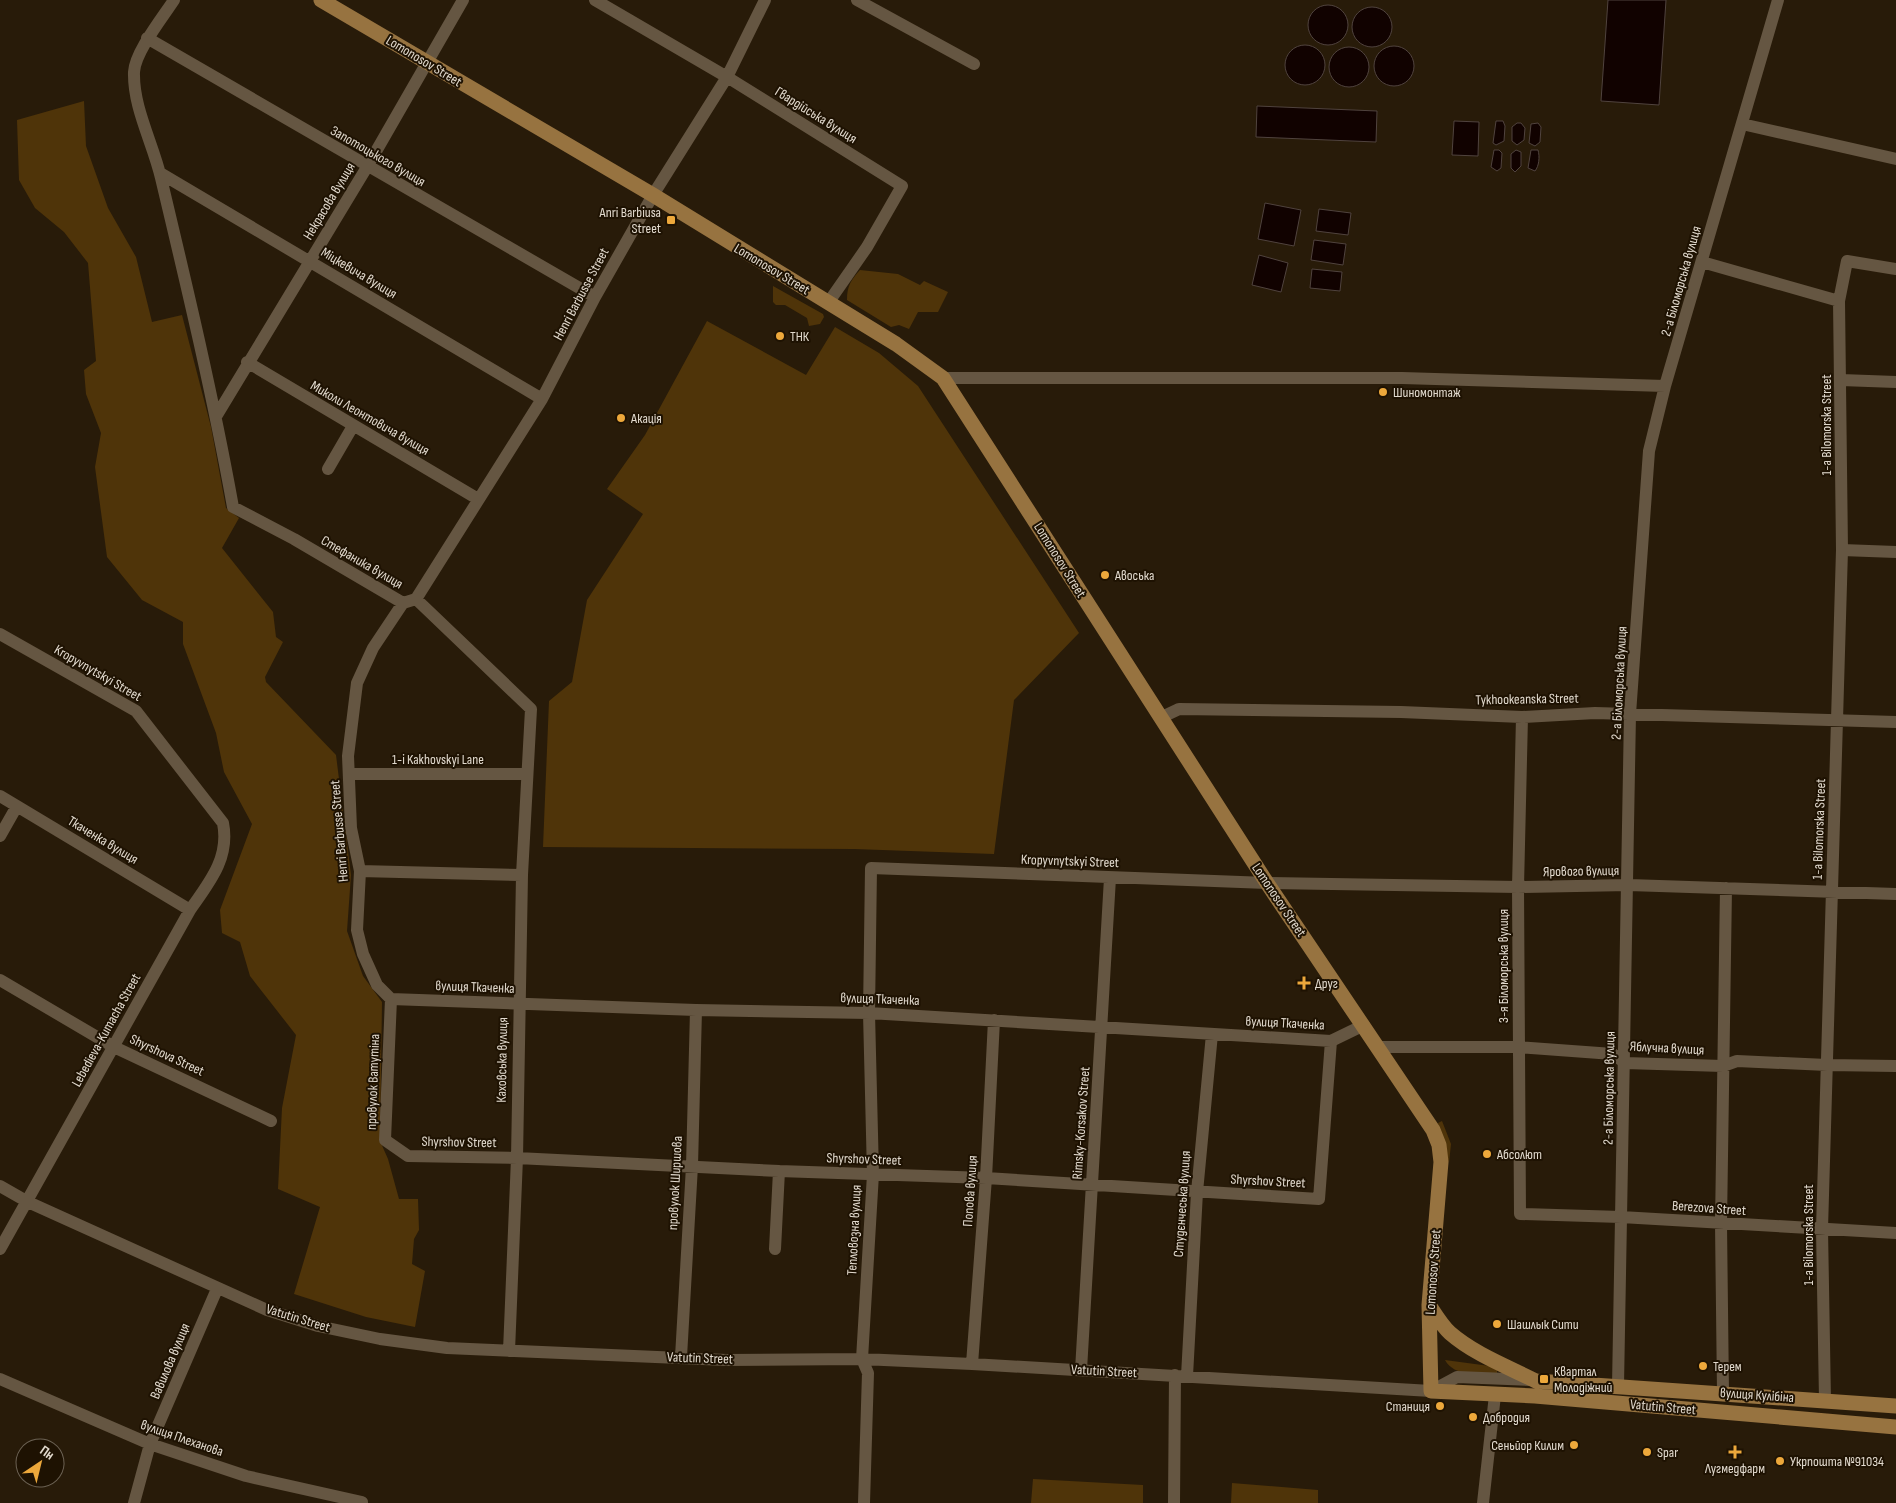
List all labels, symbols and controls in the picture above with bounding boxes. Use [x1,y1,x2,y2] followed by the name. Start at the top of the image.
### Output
[383,32,465,90] street label: Lomonosov Street
[772,83,860,147] street label: Гвардійська вулиця
[327,122,429,190] street label: Запотоцького вулиця
[299,159,359,243] street label: Некрасова вулиця
[599,204,661,237] place label: Anri Barbiusa Street
[665,214,677,226] marker: Anri Barbiusa Street
[1657,224,1705,338] street label: 2-а Біломорська вулиця
[731,240,813,298] street label: Lomonosov Street
[318,244,400,302] street label: Міцкевича вулиця
[550,245,612,343] street label: Henri Barbusse Street
[790,328,810,345] place label: ТНК
[774,330,786,342] marker: ТНК
[1818,374,1835,476] street label: 1-a Bilomorska Street
[308,377,432,459] street label: Миколи Леонтовича вулиця
[1393,384,1461,401] place label: Шиномонтаж
[1377,386,1389,398] marker: Шиномонтаж
[630,410,662,427] place label: Акація
[615,412,627,424] marker: Акація
[1030,519,1090,601] street label: Lomonosov Street
[318,532,406,592] street label: Стефаника вулиця
[1114,567,1154,584] place label: Авоська
[1099,569,1111,581] marker: Авоська
[1608,626,1630,740] street label: 2-а Біломорська вулиця
[51,641,145,705] street label: Kropyvnytskyi Street
[1475,690,1579,708] street label: Tykhookeanska Street
[392,751,484,768] street label: 1-i Kakhovskyi Lane
[1809,778,1829,880] street label: 1-a Bilomorska Street
[326,779,352,883] street label: Henri Barbusse Street
[65,812,141,868] street label: Ткаченка вулиця
[1021,851,1119,871] street label: Kropyvnytskyi Street
[1248,860,1310,940] street label: Lomonosov Street
[1543,862,1619,880] street label: Ярового вулиця
[1495,909,1512,1023] street label: 3-я Біломорська вулиця
[68,970,144,1090] street label: Lebedieva-Kumacha Street
[1315,975,1338,992] place label: Друг
[1297,976,1311,990] marker: Друг
[435,977,515,997] street label: вулиця Ткаченка
[840,989,920,1009] street label: вулиця Ткаченка
[1245,1012,1325,1034] street label: вулиця Ткаченка
[493,1017,511,1103] street label: Каховська вулиця
[127,1030,207,1080] street label: Shyrshova Street
[1600,1031,1618,1145] street label: 2-а Біломорська вулиця
[363,1034,383,1130] street label: провулок Ватутіна
[1629,1038,1705,1058] street label: Яблучна вулиця
[1069,1066,1093,1180] street label: Rimsky-Korsakov Street
[421,1133,497,1151] street label: Shyrshov Street
[664,1136,686,1230] street label: провулок Ширшова
[1496,1146,1542,1163] place label: Абсолют
[1481,1148,1493,1160] marker: Абсолют
[826,1149,902,1169] street label: Shyrshov Street
[1170,1150,1194,1258] street label: Студєнчеська вулиця
[959,1155,981,1227] street label: Попова вулиця
[1230,1171,1306,1191] street label: Shyrshov Street
[843,1184,865,1276] street label: Тепловозна вулиця
[1800,1184,1817,1286] street label: 1-a Bilomorska Street
[1671,1197,1747,1219] street label: Berezova Street
[1422,1229,1444,1315] street label: Lomonosov Street
[264,1300,332,1336] street label: Vatutin Street
[1507,1316,1579,1333] place label: Шашлык Сити
[1491,1318,1503,1330] marker: Шашлык Сити
[146,1321,194,1401] street label: Вавилова вулиця
[667,1348,733,1368] street label: Vatutin Street
[1713,1358,1742,1375] place label: Терем
[1697,1360,1709,1372] marker: Терем
[1071,1361,1137,1381] street label: Vatutin Street
[1554,1363,1613,1396] place label: Квартал Молодіжний
[1538,1373,1550,1385] marker: Квартал Молодіжний
[1719,1384,1795,1406] street label: вулиця Кулібіна
[1629,1396,1697,1418] street label: Vatutin Street
[1386,1398,1430,1415] place label: Станиця
[1434,1400,1446,1412] marker: Станиця
[1483,1409,1530,1426] place label: Добродия
[1467,1411,1479,1423] marker: Добродия
[138,1416,226,1460] street label: вулиця Плеханова
[1491,1437,1564,1454] place label: Сеньйор Килим
[15,1438,65,1488] north arrow
[1568,1439,1580,1451] marker: Сеньйор Килим
[37,1442,58,1464] text: Пн
[1657,1444,1678,1461] place label: Spar
[1641,1446,1653,1458] marker: Spar
[1729,1446,1741,1458] marker: Лугмедфарм
[1790,1453,1884,1470] place label: Укрпошта №91034
[1774,1455,1786,1467] marker: Укрпошта №91034
[1704,1460,1765,1477] place label: Лугмедфарм

